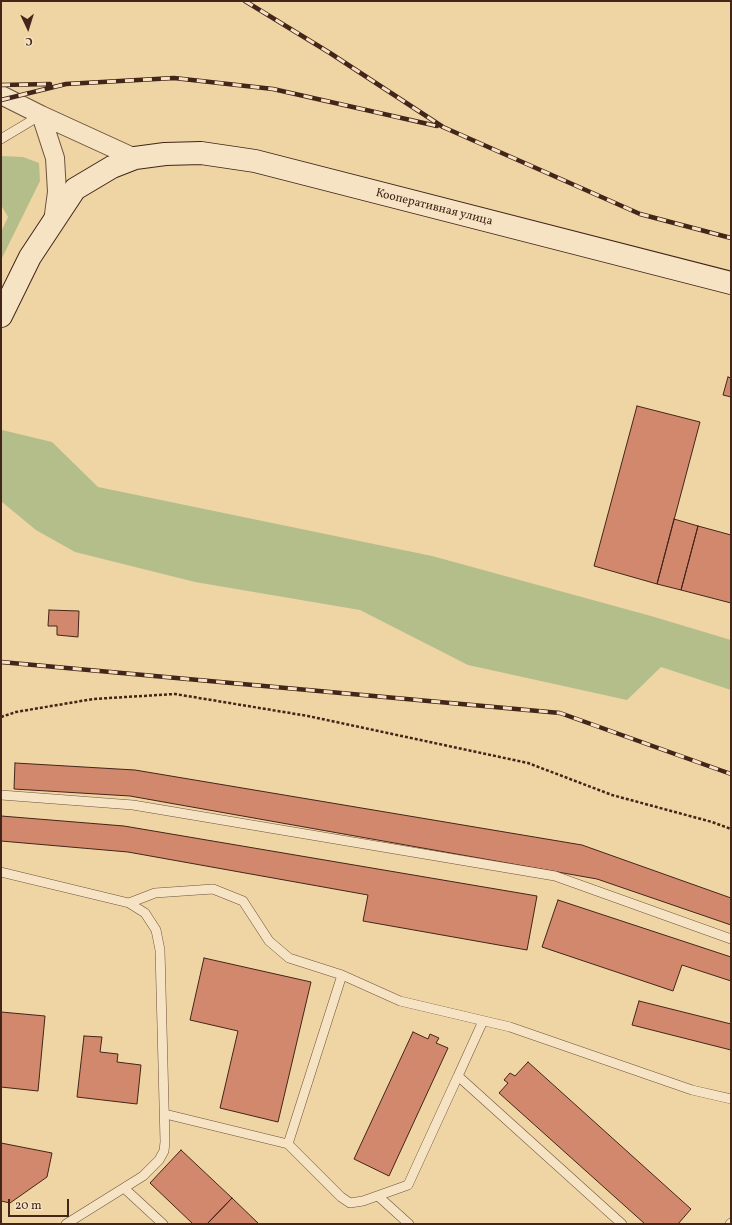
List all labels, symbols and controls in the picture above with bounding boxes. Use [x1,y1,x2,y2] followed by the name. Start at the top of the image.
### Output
[8,8,48,48] north arrow
[25,33,33,48] text: С
[374,186,494,230] street label: Кооперативная улица
[10,1191,71,1217] scale bar
[15,1198,42,1214] text: 20 m

